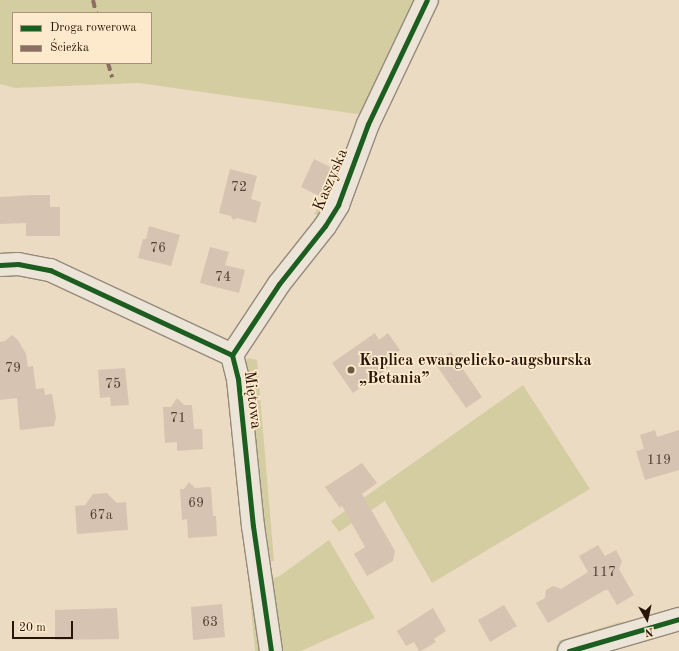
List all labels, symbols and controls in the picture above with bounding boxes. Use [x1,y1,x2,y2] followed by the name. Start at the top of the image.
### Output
[12,12,152,64] legend
[50,22,136,34] text: Droga rowerowa
[50,42,89,54] text: Ścieżka
[309,146,353,214] street label: Kaszyska
[231,179,247,195] house number: 72
[150,240,166,256] house number: 76
[215,269,231,285] house number: 74
[359,351,592,389] place label: Kaplica ewangelicko-augsburska „Betania”
[5,360,21,376] house number: 79
[346,365,356,375] marker: Kaplica ewangelicko-augsburska „Betania”
[239,370,265,430] street label: Miętowa
[105,376,121,392] house number: 75
[170,410,186,426] house number: 71
[647,452,671,468] house number: 119
[188,495,204,511] house number: 69
[89,507,113,523] house number: 67a
[592,564,616,580] house number: 117
[627,599,667,639] north arrow
[14,613,75,639] scale bar
[202,614,218,630] house number: 63
[19,622,46,634] text: 20 m
[644,625,654,637] text: N

